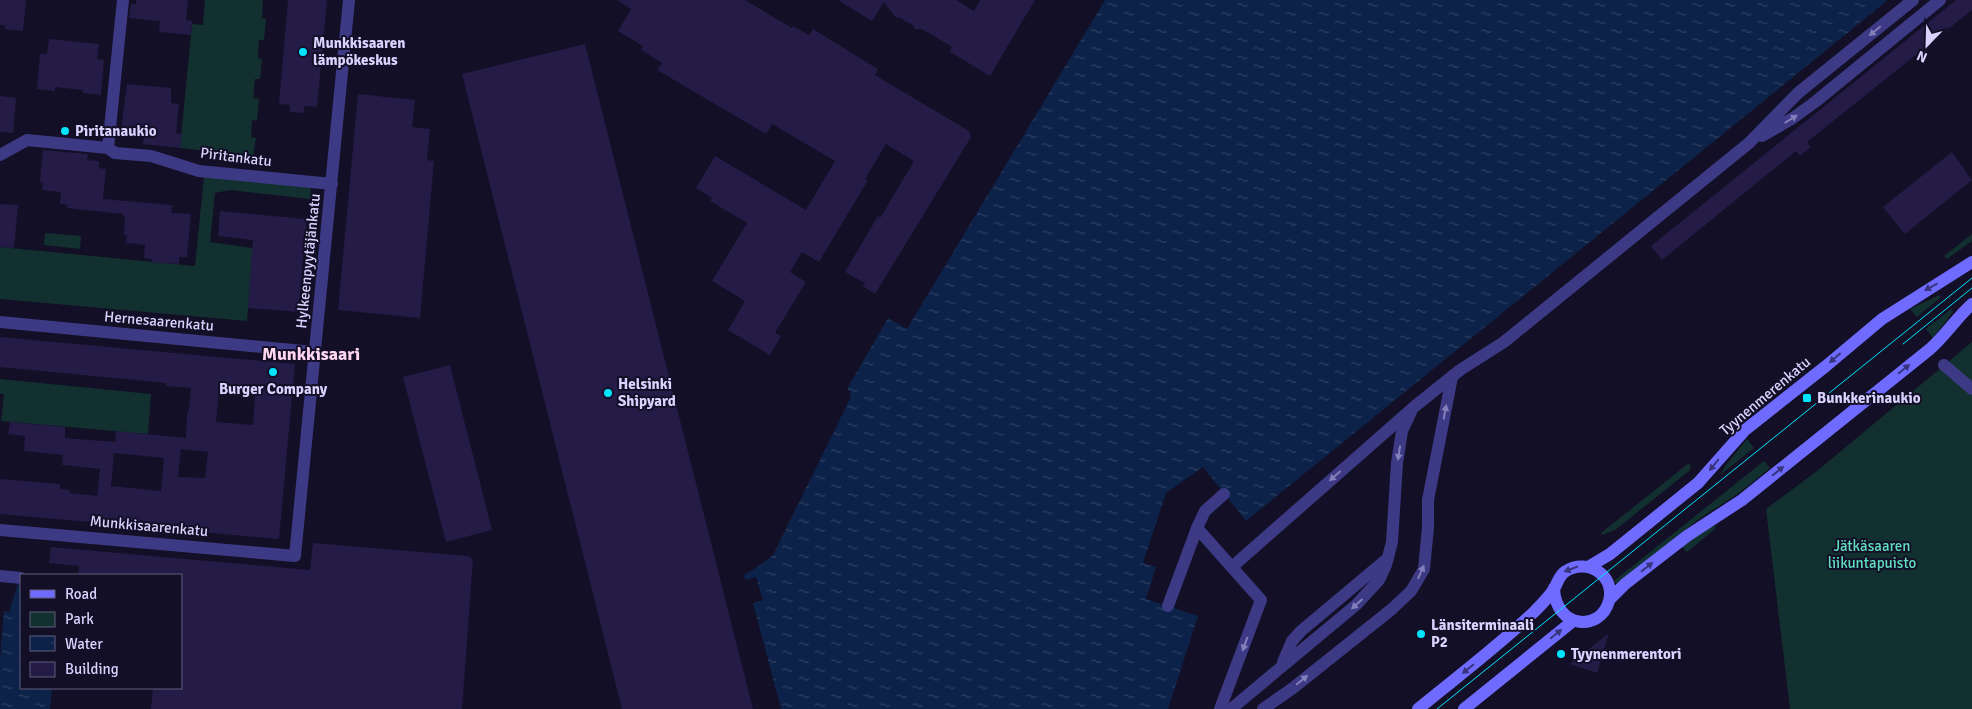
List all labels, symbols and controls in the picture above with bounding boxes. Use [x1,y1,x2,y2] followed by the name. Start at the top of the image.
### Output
[1902,20,1952,70] north arrow
[1869,25,1882,36] one-way arrow
[313,34,405,69] place label: Munkkisaaren lämpökeskus
[297,46,309,58] marker: Munkkisaaren lämpökeskus
[1914,47,1930,66] text: N
[1785,114,1798,123] one-way arrow
[75,122,157,140] place label: Piritanaukio
[59,125,71,137] marker: Piritanaukio
[199,144,273,170] street label: Piritankatu
[292,193,324,329] street label: Hylkeenpyytäjänkatu
[1924,283,1937,292] one-way arrow
[103,307,215,335] street label: Hernesaarenkatu
[262,343,360,365] district label: Munkkisaari
[1716,353,1814,439] street label: Tyynenmerenkatu
[1829,353,1842,364] one-way arrow
[1898,364,1911,375] one-way arrow
[267,366,279,378] marker: Burger Company
[618,375,676,410] place label: Helsinki Shipyard
[219,380,328,398] place label: Burger Company
[602,387,614,399] marker: Helsinki Shipyard
[1817,389,1921,407] place label: Bunkkerinaukio
[1801,392,1813,404] marker: Bunkkerinaukio
[1442,404,1450,420] one-way arrow
[1394,445,1402,461] one-way arrow
[1708,458,1719,471] one-way arrow
[1771,466,1784,477] one-way arrow
[1328,471,1341,482] one-way arrow
[89,512,209,540] street label: Munkkisaarenkatu
[1828,537,1917,572] park label: Jätkäsaaren liikuntapuisto
[1640,562,1653,573] one-way arrow
[1418,565,1426,579] one-way arrow
[1563,565,1578,573] one-way arrow
[20,574,182,689] legend
[65,585,97,603] text: Road
[1351,598,1363,610] one-way arrow
[65,610,94,628] text: Park
[1431,616,1534,651] place label: Länsiterminaali P2
[1415,628,1427,640] marker: Länsiterminaali P2
[1549,628,1562,639] one-way arrow
[65,635,103,653] text: Water
[1241,637,1249,652] one-way arrow
[1571,645,1682,663] place label: Tyynenmerentori
[1555,648,1567,660] marker: Tyynenmerentori
[65,660,119,678] text: Building
[1462,663,1475,674] one-way arrow
[1295,675,1308,686] one-way arrow

